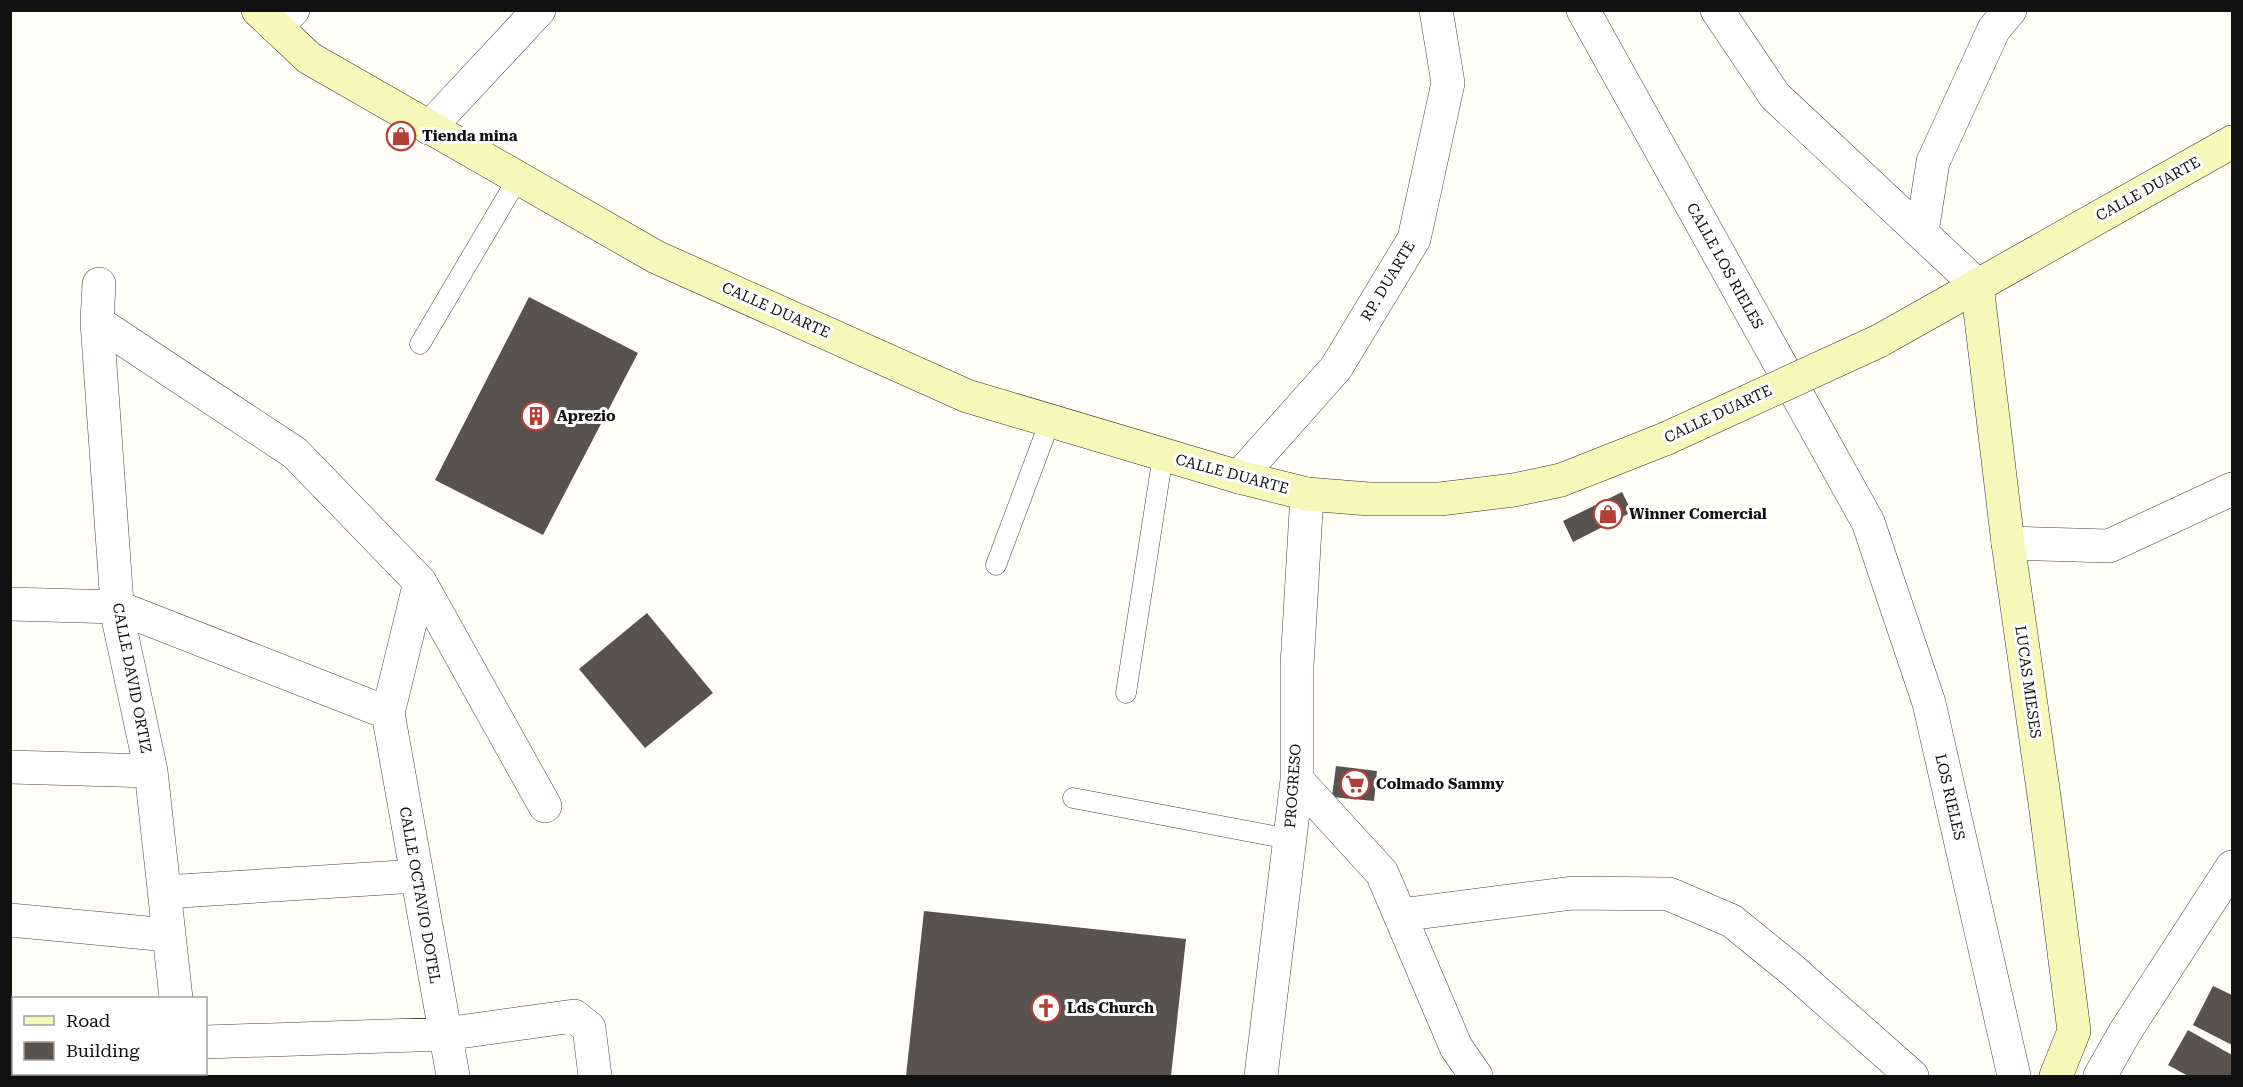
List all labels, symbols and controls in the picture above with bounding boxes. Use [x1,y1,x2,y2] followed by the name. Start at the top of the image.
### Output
[385,120,417,152] shop icon: Tienda mina
[422,127,518,145] place label: Tienda mina
[2093,153,2203,225] street label: CALLE DUARTE
[1683,200,1767,332] street label: CALLE LOS RIELES
[1357,238,1419,324] street label: RP. DUARTE
[719,278,833,342] street label: CALLE DUARTE
[1661,381,1775,447] street label: CALLE DUARTE
[520,400,552,432] building icon: Aprezio
[557,407,616,425] place label: Aprezio
[1173,450,1291,498] street label: CALLE DUARTE
[1592,498,1624,530] shop icon: Winner Comercial
[1629,505,1767,523] place label: Winner Comercial
[109,601,155,755] street label: CALLE DAVID ORTIZ
[2011,624,2045,740] street label: LUCAS MIESES
[1281,743,1305,829] street label: PROGRESO
[1931,752,1969,842] street label: LOS RIELES
[1339,768,1371,800] supermarket icon: Colmado Sammy
[1376,775,1504,793] place label: Colmado Sammy
[396,805,444,985] street label: CALLE OCTAVIO DOTEL
[1030,992,1062,1024] church icon: Lds Church
[12,997,207,1075] legend
[1067,999,1154,1017] place label: Lds Church
[66,1010,111,1031] text: Road
[66,1040,140,1061] text: Building

